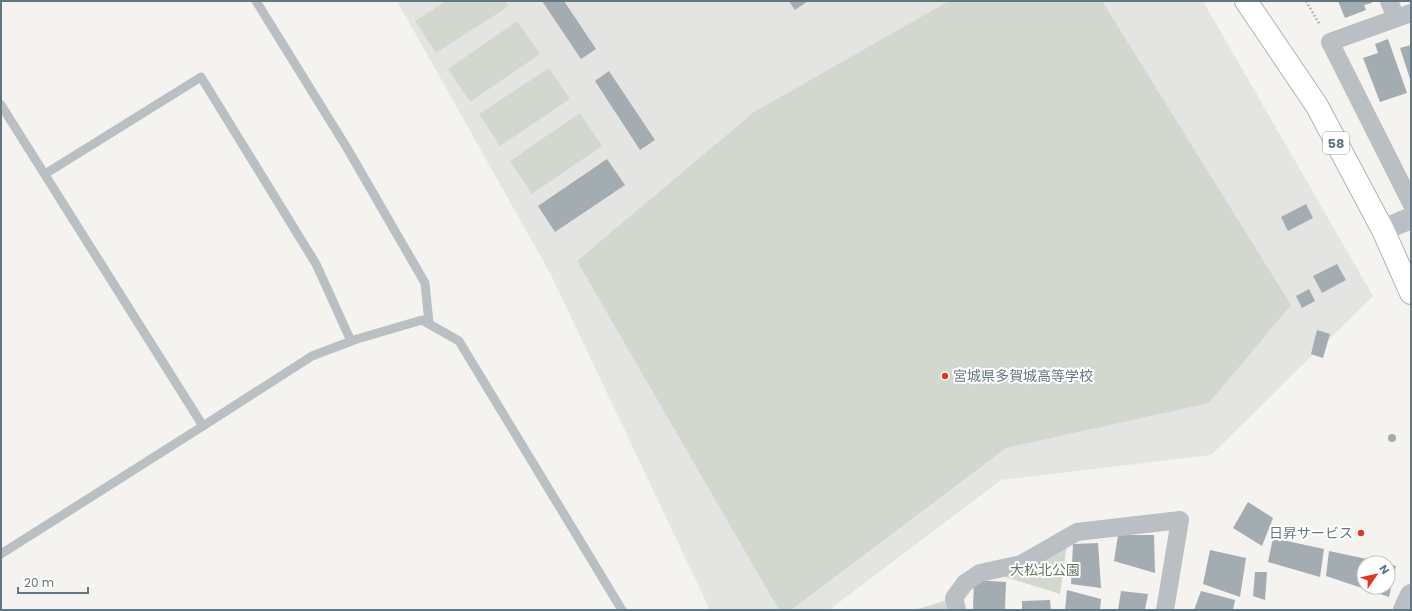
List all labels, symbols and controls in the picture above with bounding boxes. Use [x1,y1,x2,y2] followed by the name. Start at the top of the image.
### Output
[1323,132,1349,154] road number: 58
[953,366,1093,386] place label: 宮城県多賀城高等学校
[940,371,950,381] marker: 宮城県多賀城高等学校
[1269,523,1353,543] place label: 日昇サービス
[1356,528,1366,538] marker: 日昇サービス
[1356,555,1396,595] north arrow
[1010,560,1080,580] park label: 大松北公園
[1375,562,1393,577] text: N
[18,569,88,595] scale bar
[24,574,54,591] text: 20 m

